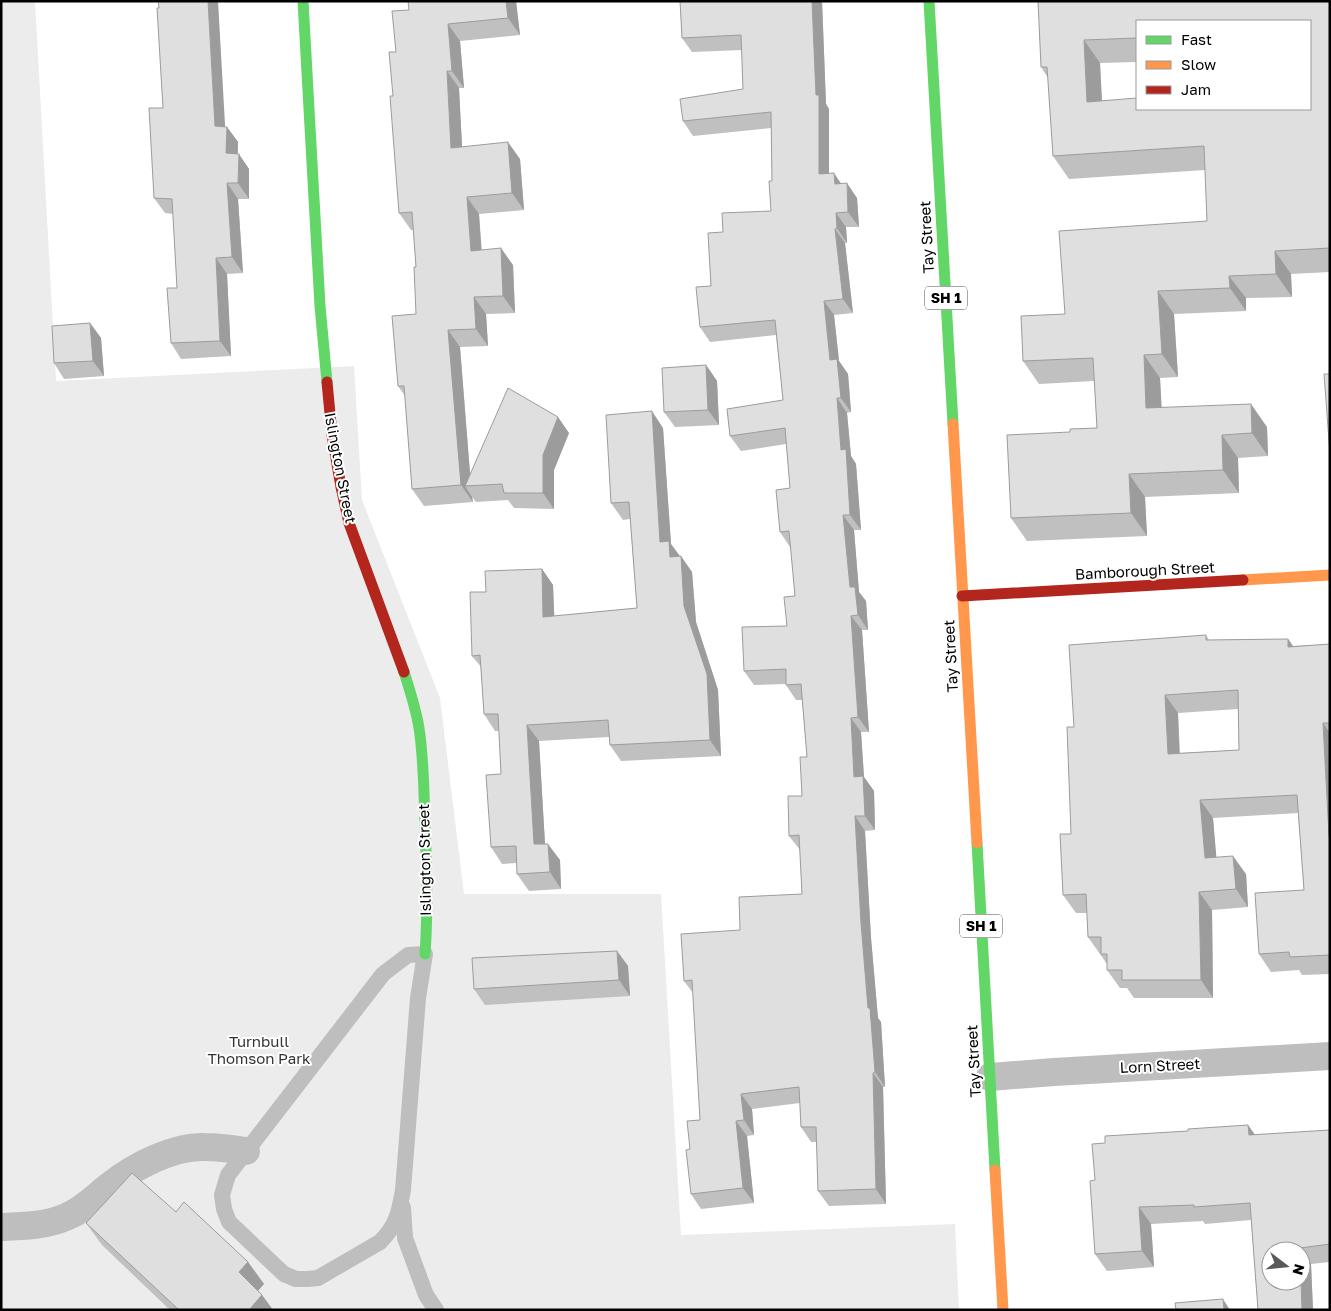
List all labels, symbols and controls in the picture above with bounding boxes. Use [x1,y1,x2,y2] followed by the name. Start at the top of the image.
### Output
[1136,20,1311,110] legend
[1181,30,1212,48] text: Fast
[1181,55,1216,73] text: Slow
[1181,80,1211,98] text: Jam
[915,200,937,274] street label: Tay Street
[925,286,967,310] road number: SH 1
[321,411,361,525] street label: Islington Street
[1074,557,1216,583] street label: Bamborough Street
[939,619,961,693] street label: Tay Street
[414,804,434,916] street label: Islington Street
[960,914,1002,938] road number: SH 1
[962,1024,984,1098] street label: Tay Street
[207,1032,311,1067] park label: Turnbull Thomson Park
[1119,1054,1201,1076] street label: Lorn Street
[1261,1241,1311,1291] north arrow
[1289,1262,1309,1277] text: N

